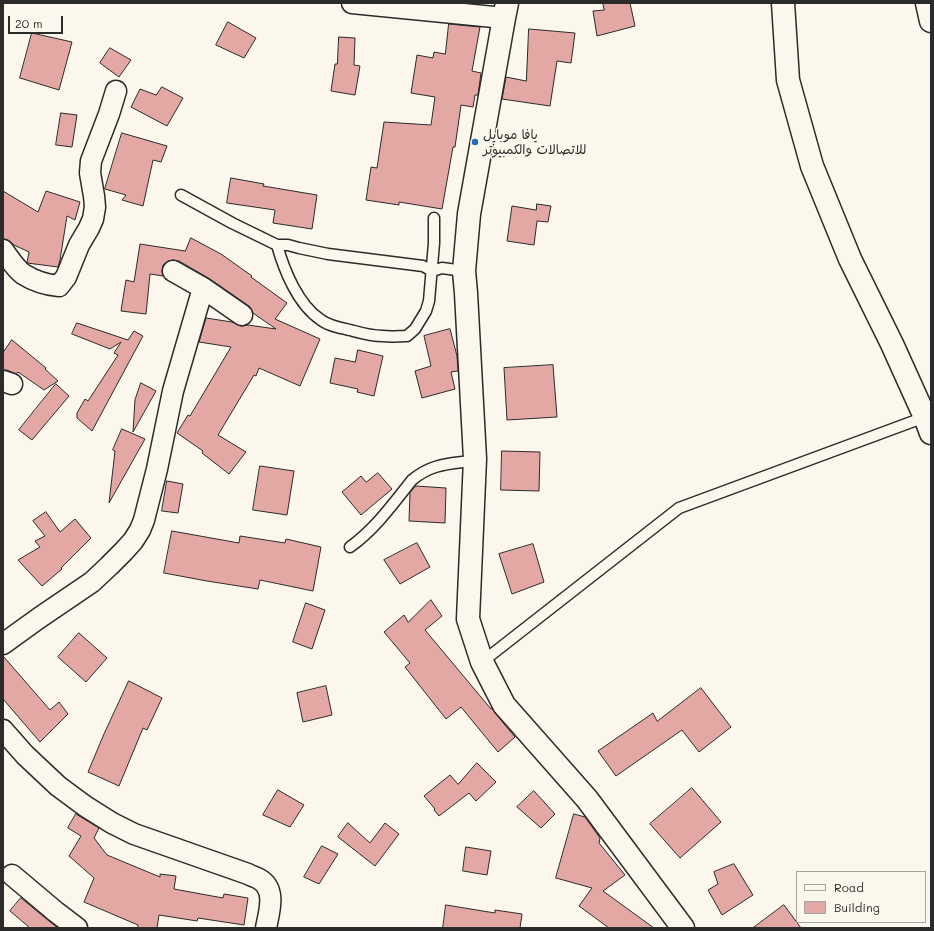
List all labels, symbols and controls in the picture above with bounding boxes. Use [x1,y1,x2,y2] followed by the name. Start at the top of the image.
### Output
[10,8,65,34] scale bar
[15,15,43,31] text: 20 m
[483,127,586,158] place label: يافا موبايل للاتصالات والكمبيوتر
[470,137,480,147] marker: يافا موبايل للاتصالات والكمبيوتر
[796,871,926,923] legend
[834,879,864,895] text: Road
[834,899,880,915] text: Building

